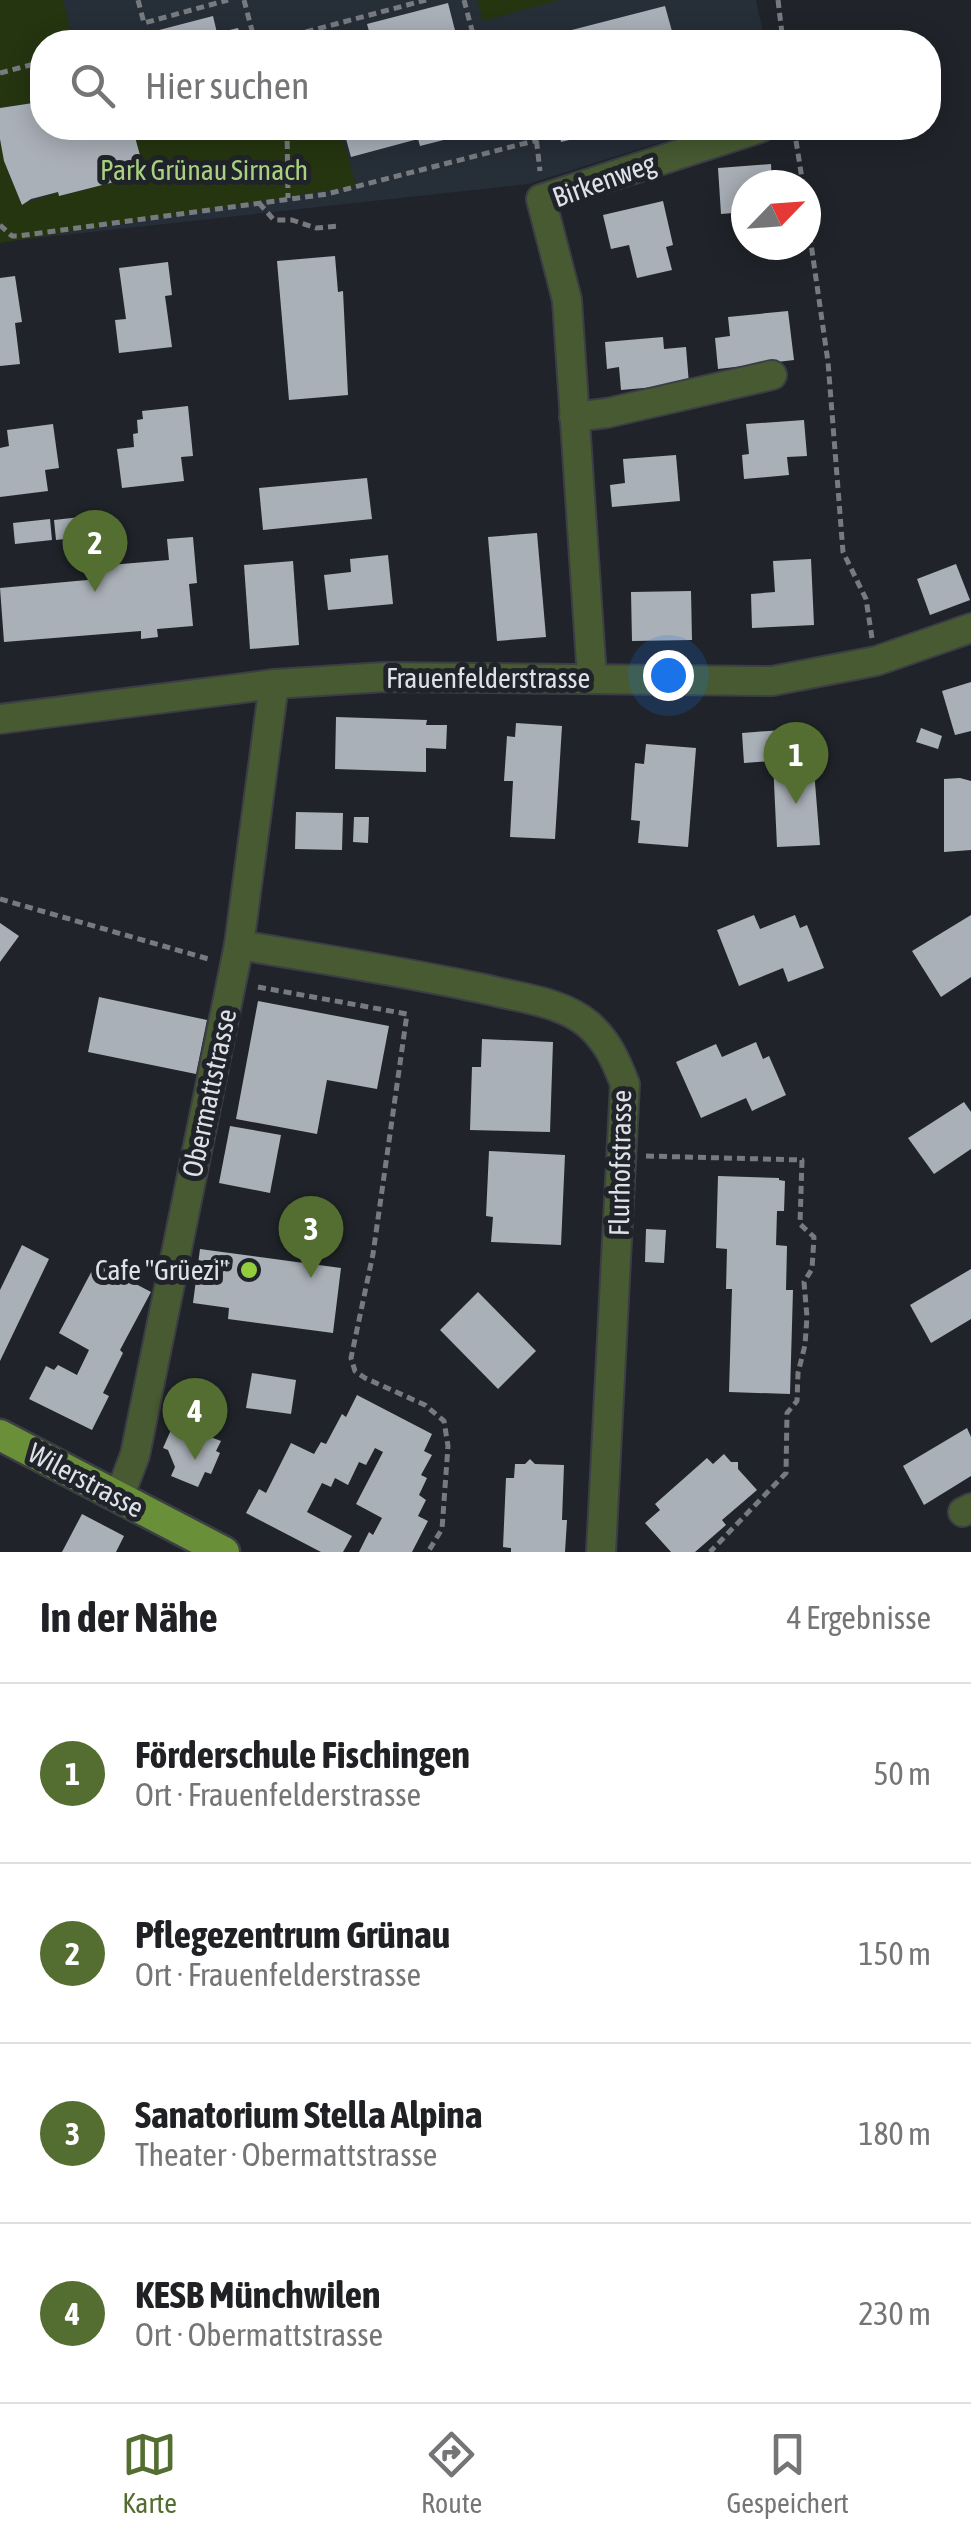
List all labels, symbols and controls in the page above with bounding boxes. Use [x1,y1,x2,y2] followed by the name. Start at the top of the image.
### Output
[30,30,941,140] search box
[65,58,120,113] icon: search
[145,64,309,107] text: Hier suchen
[548,147,660,213] street label: Birkenweg
[100,154,308,186] park label: Park Grünau Sirnach
[731,170,821,260] north arrow
[62,510,128,592] pin: 2
[643,650,694,701] your location
[386,662,590,694] street label: Frauenfelderstrasse
[764,722,828,804] pin: 1
[176,1006,242,1180] street label: Obermattstrasse
[603,1090,637,1236] street label: Flurhofstrasse
[278,1196,344,1278] pin: 3
[95,1254,229,1286] place label: Cafe "Grüezi"
[238,1259,260,1281] marker: Cafe "Grüezi"
[162,1378,228,1460] pin: 4
[23,1436,149,1524] street label: Wilerstrasse
[40,1593,218,1641] text: In der Nähe
[787,1599,931,1636] text: 4 Ergebnisse
[135,1733,470,1776] text: Förderschule Fischingen
[65,1755,80,1792] text: 1
[873,1755,931,1792] text: 50 m
[135,1776,421,1813] text: Ort · Frauenfelderstrasse
[135,1913,450,1956] text: Pflegezentrum Grünau
[65,1935,80,1972] text: 2
[858,1935,931,1972] text: 150 m
[135,1956,421,1993] text: Ort · Frauenfelderstrasse
[135,2093,482,2136] text: Sanatorium Stella Alpina
[65,2115,80,2152] text: 3
[858,2115,931,2152] text: 180 m
[135,2136,437,2173] text: Theater · Obermattstrasse
[135,2273,381,2316] text: KESB Münchwilen
[65,2295,80,2332] text: 4
[858,2295,931,2332] text: 230 m
[135,2316,383,2353] text: Ort · Obermattstrasse
[122,2427,177,2519] tab: Karte
[421,2427,482,2519] tab: Route
[726,2427,849,2519] tab: Gespeichert

